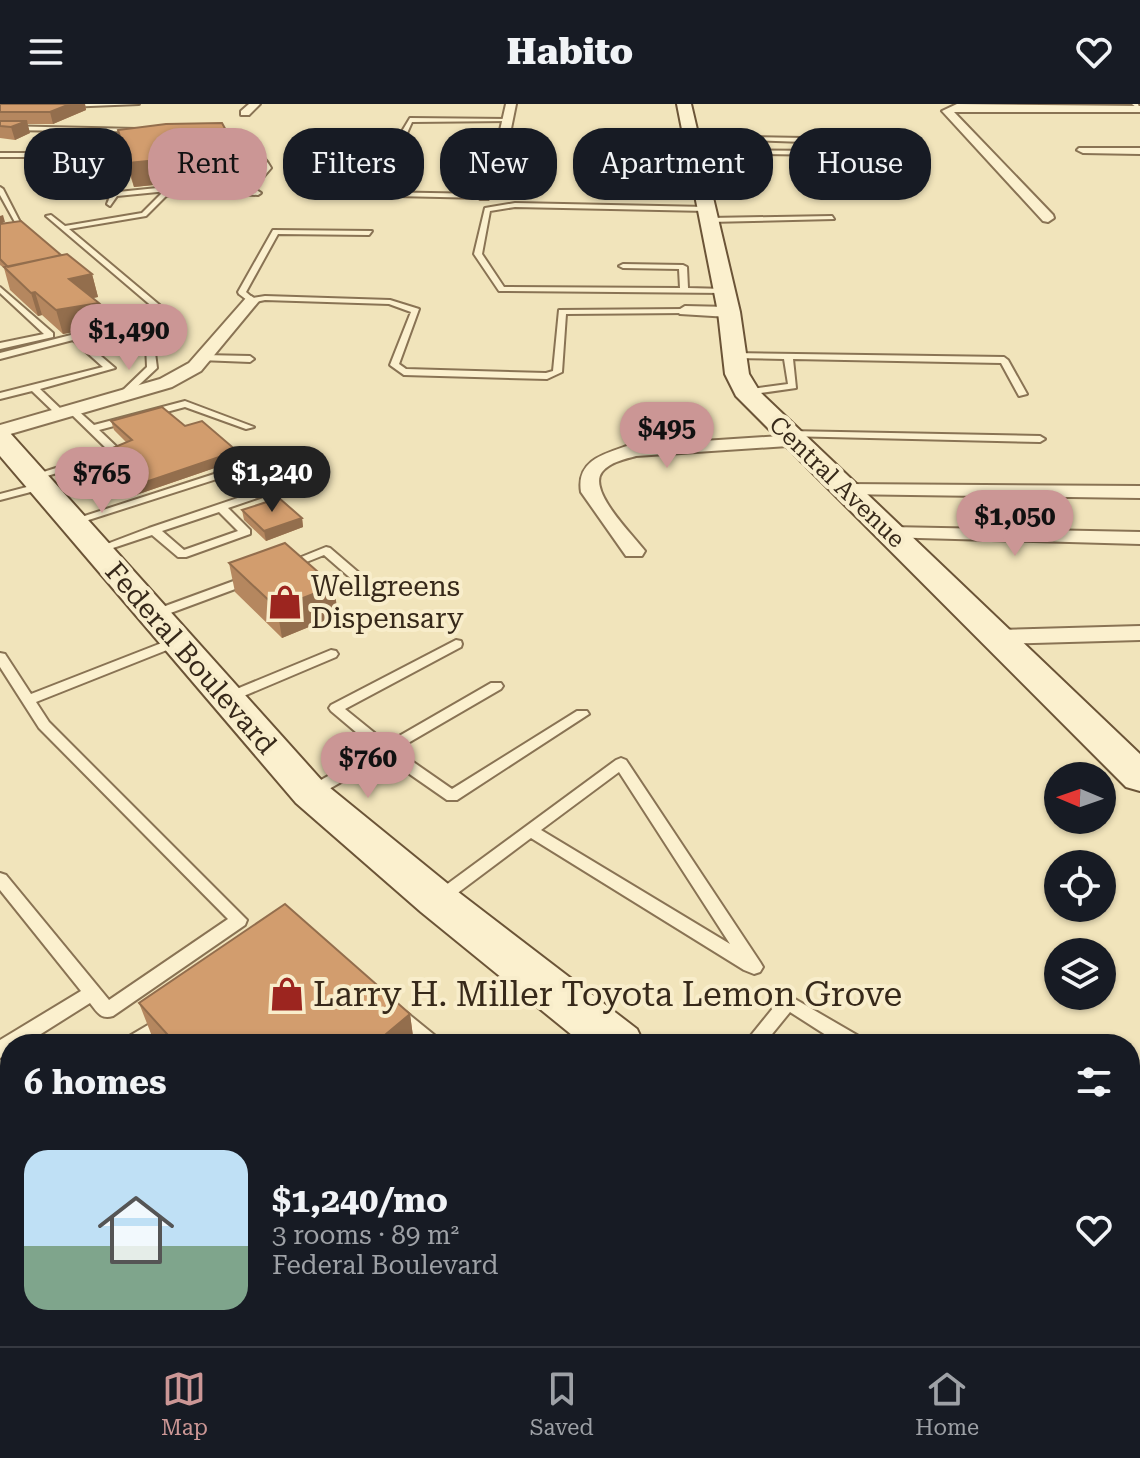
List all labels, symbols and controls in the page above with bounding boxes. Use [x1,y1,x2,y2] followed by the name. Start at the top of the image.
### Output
[24,30,68,74] icon: menu
[1072,30,1116,74] icon: heart
[507,31,633,73] text: Habito
[24,128,132,200] chip: Buy
[148,128,267,200] chip: Rent
[283,128,424,200] chip: Filters
[440,128,557,200] chip: New
[573,128,773,200] chip: Apartment
[789,128,931,200] chip: House
[64,304,194,372] pin: $1,490
[88,315,170,345] text: $1,490
[620,402,714,470] pin: $495
[764,410,910,554] street label: Central Avenue
[638,413,696,443] text: $495
[207,446,337,514] pin: $1,240
[55,447,149,515] pin: $765
[231,457,313,487] text: $1,240
[73,458,131,488] text: $765
[950,490,1080,558] pin: $1,050
[974,501,1056,531] text: $1,050
[99,555,283,761] street label: Federal Boulevard
[311,570,464,635] place label: Wellgreens Dispensary
[266,583,304,621] shop icon: Wellgreens Dispensary
[321,732,415,800] pin: $760
[339,743,397,773] text: $760
[1044,762,1116,834] north arrow
[1044,762,1116,1010] map controls
[1044,850,1116,922] button: locate
[1044,938,1116,1010] button: layers
[313,974,902,1014] place label: Larry H. Miller Toyota Lemon Grove
[268,975,306,1013] shop icon: Larry H. Miller Toyota Lemon Grove
[1072,1060,1116,1104] icon: filters
[24,1062,167,1102] text: 6 homes
[272,1180,448,1220] text: $1,240/mo
[88,1182,184,1278] icon: home
[1072,1208,1116,1252] icon: heart
[272,1220,459,1250] text: 3 rooms · 89 m²
[272,1250,498,1280] text: Federal Boulevard
[161,1367,208,1440] tab: Map
[530,1367,594,1440] tab: Saved
[915,1367,979,1440] tab: Home

